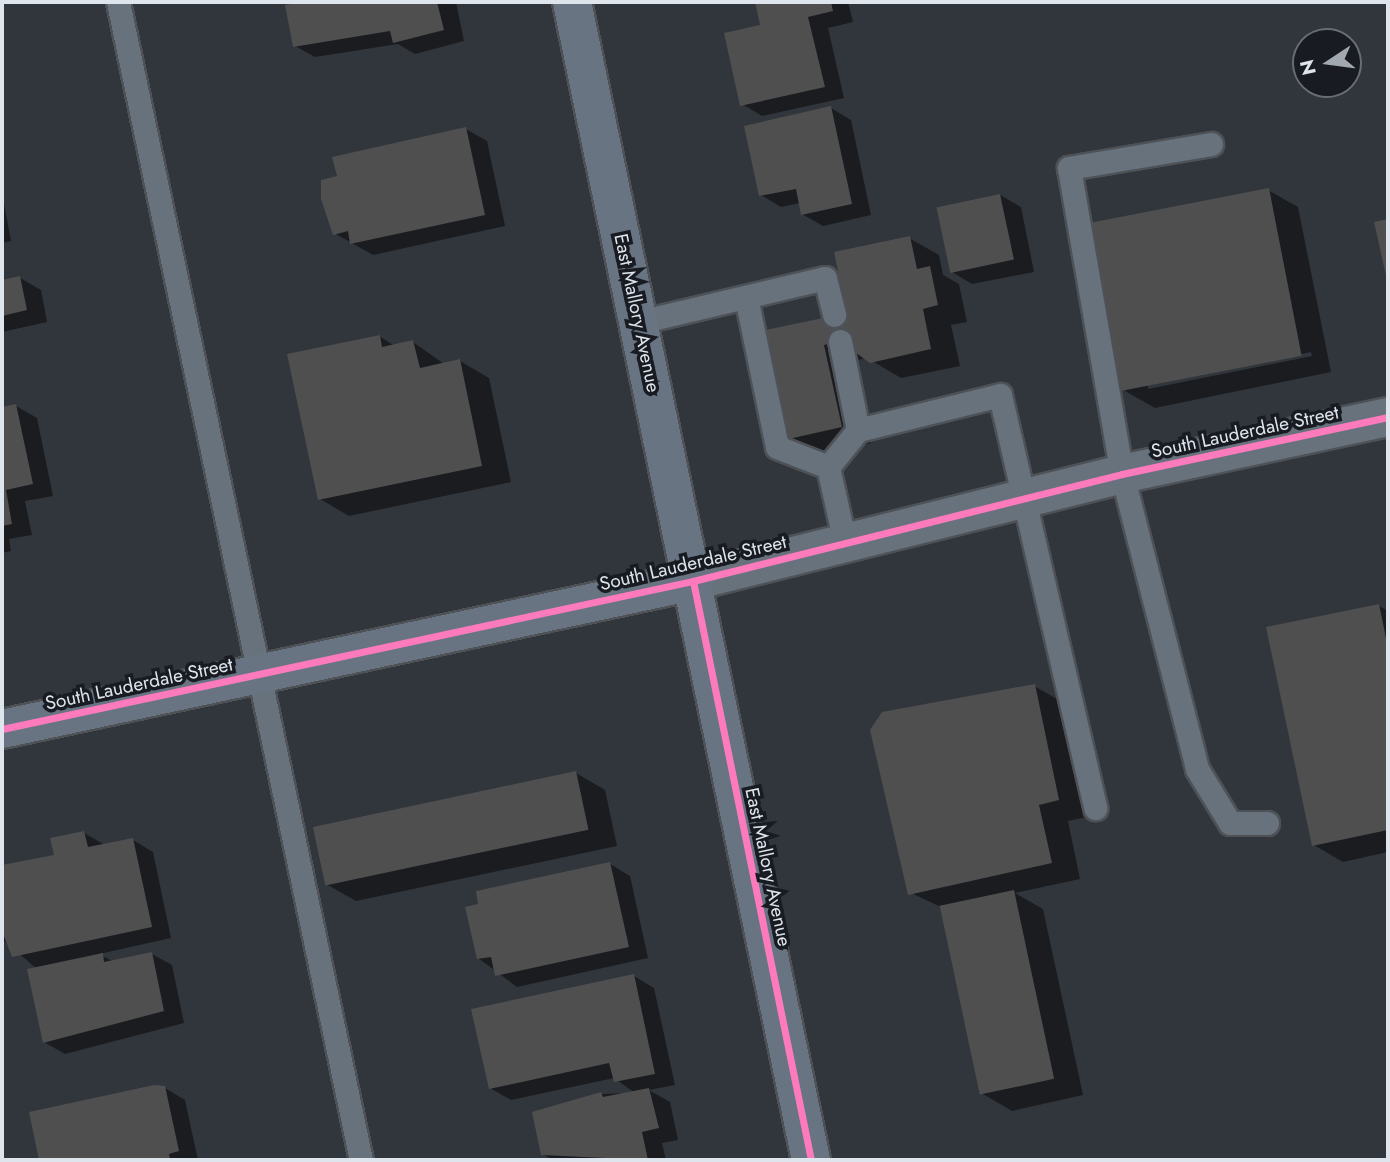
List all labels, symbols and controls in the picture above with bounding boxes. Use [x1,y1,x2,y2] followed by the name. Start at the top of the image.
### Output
[1292,28,1362,98] north arrow
[1293,57,1323,78] text: N
[609,232,665,394] street label: East Mallory Avenue
[1149,401,1341,463] street label: South Lauderdale Street
[597,530,789,596] street label: South Lauderdale Street
[43,653,235,715] street label: South Lauderdale Street
[740,786,796,948] street label: East Mallory Avenue

